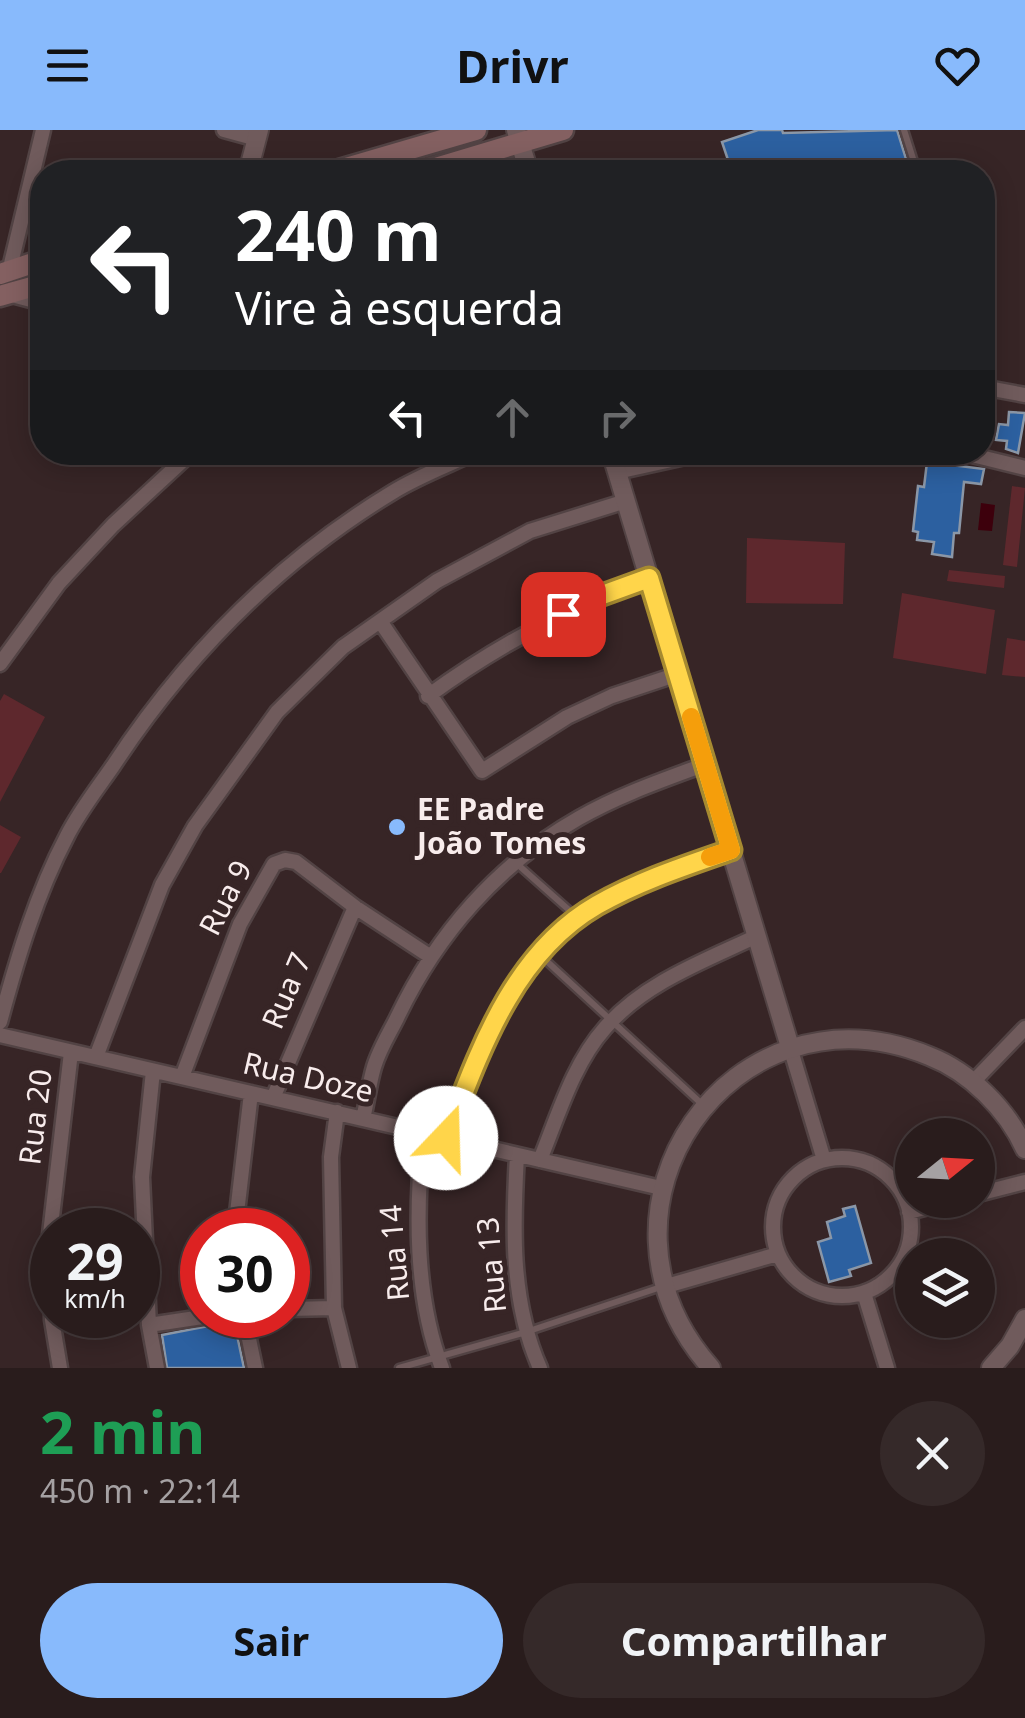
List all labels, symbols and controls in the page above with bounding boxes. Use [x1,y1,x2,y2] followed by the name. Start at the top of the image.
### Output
[456,35,569,96] text: Drivr
[40,38,95,93] icon: menu
[930,38,985,93] icon: heart
[235,186,442,282] text: 240 m
[70,200,200,330] icon: left
[235,277,564,338] text: Vire à esquerda
[380,390,435,445] icon: left
[485,390,540,445] icon: ahead
[590,390,645,445] icon: right
[521,572,606,657] pin
[536,587,591,642] icon: arrive
[414,788,586,863] place label: EE Padre João Tomes
[386,816,408,838] marker: EE Padre João Tomes
[188,853,261,942] street label: Rua 9
[251,946,320,1035] street label: Rua 7
[239,1042,378,1111] street label: Rua Doze
[8,1067,61,1167] street label: Rua 20
[394,1086,498,1190] position arrow
[895,1118,995,1218] north arrow
[895,1118,995,1338] map controls
[369,1203,418,1303] street label: Rua 14
[180,1208,310,1338] speed limit sign: 30
[466,1215,515,1315] street label: Rua 13
[66,1227,124,1295] text: 29
[895,1238,995,1338] button: layers
[64,1281,126,1315] text: km/h
[40,1390,205,1472] text: 2 min
[880,1401,985,1506] button: close
[40,1469,240,1512] text: 450 m · 22:14
[40,1583,503,1698] button: Sair
[523,1583,985,1698] button: Compartilhar

